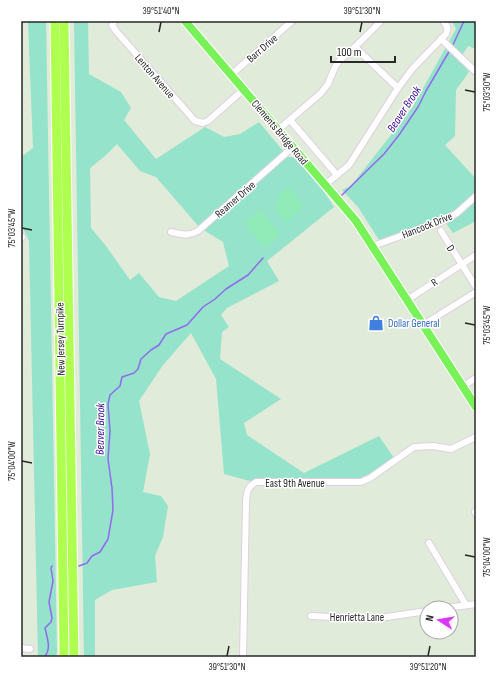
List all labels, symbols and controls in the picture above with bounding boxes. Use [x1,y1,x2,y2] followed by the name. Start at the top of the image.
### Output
[142,5,180,17] text: 39°51'40"N
[343,5,381,17] text: 39°51'30"N
[244,32,280,65] street label: Barr Drive
[331,38,395,64] scale bar
[337,45,362,60] text: 100 m
[132,52,177,101] street label: Lenton Avenue
[481,72,493,112] text: 75°03'30"W
[384,83,425,135] water label: Beaver Brook
[249,97,311,168] street label: Clements Bridge Road
[212,178,258,220] street label: Reamer Drive
[6,208,18,247] text: 75°03'45"W
[400,210,454,241] street label: Hancock Drive
[444,243,458,254] street label: D
[429,276,440,289] street label: R
[53,302,68,376] street label: New Jersey Turnpike
[481,305,493,344] text: 75°03'45"W
[367,314,385,332] shop icon: Dollar General
[388,317,440,330] place label: Dollar General
[93,402,108,455] water label: Beaver Brook
[6,441,18,481] text: 75°04'00"W
[265,477,325,490] street label: East 9th Avenue
[481,537,493,577] text: 75°04'00"W
[419,600,459,640] north arrow
[330,611,384,624] street label: Henrietta Lane
[423,614,437,622] text: N
[208,661,246,673] text: 39°51'30"N
[409,661,447,673] text: 39°51'20"N

